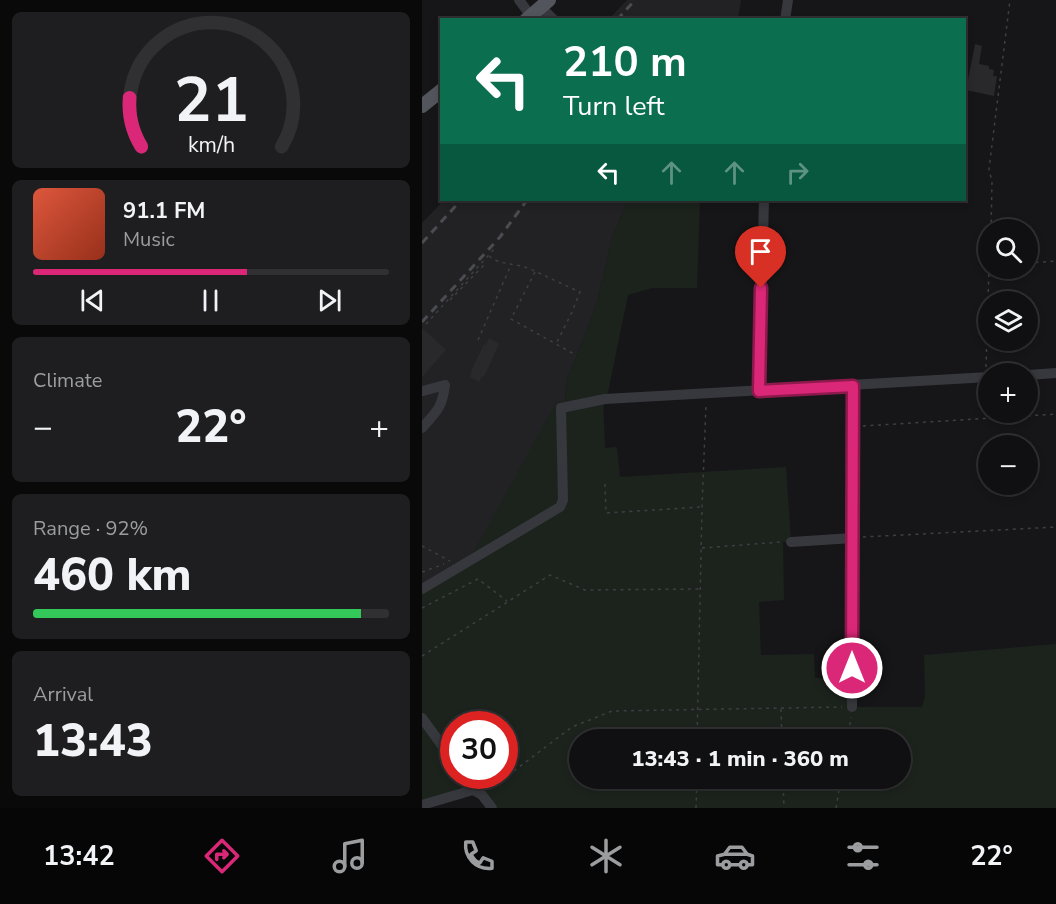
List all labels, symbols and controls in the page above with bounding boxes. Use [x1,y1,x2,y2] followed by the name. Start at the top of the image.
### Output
[563,34,687,91] text: 210 m
[464,42,542,120] icon: left
[174,58,248,143] text: 21
[563,88,664,125] text: Turn left
[187,130,235,160] text: km/h
[592,156,625,189] icon: left
[655,156,688,189] icon: ahead
[718,156,751,189] icon: ahead
[781,156,814,189] icon: right
[123,196,205,226] text: 91.1 FM
[978,219,1038,495] map controls
[978,219,1038,279] button: search
[123,226,175,253] text: Music
[735,226,786,288] pin
[744,235,777,268] icon: arrive
[76,284,109,317] icon: previous
[194,284,227,317] icon: pause
[313,284,346,317] icon: next
[978,291,1038,351] button: layers
[978,363,1038,423] button: +
[33,367,102,394] text: Climate
[175,397,247,458] text: 22°
[33,405,53,450] text: −
[369,405,389,450] text: +
[978,435,1038,495] button: −
[33,515,148,542] text: Range · 92%
[33,545,192,606] text: 460 km
[820,636,884,700] position arrow
[33,681,93,708] text: Arrival
[33,711,153,772] text: 13:43
[440,711,518,789] speed limit sign: 30
[631,744,849,774] text: 13:43 · 1 min · 360 m
[201,835,243,877] icon: directions
[329,835,371,877] icon: music
[457,835,499,877] icon: phone
[585,835,627,877] icon: climate
[714,835,756,877] icon: car
[842,835,884,877] icon: filters
[43,838,115,875] text: 13:42
[970,838,1013,875] text: 22°

